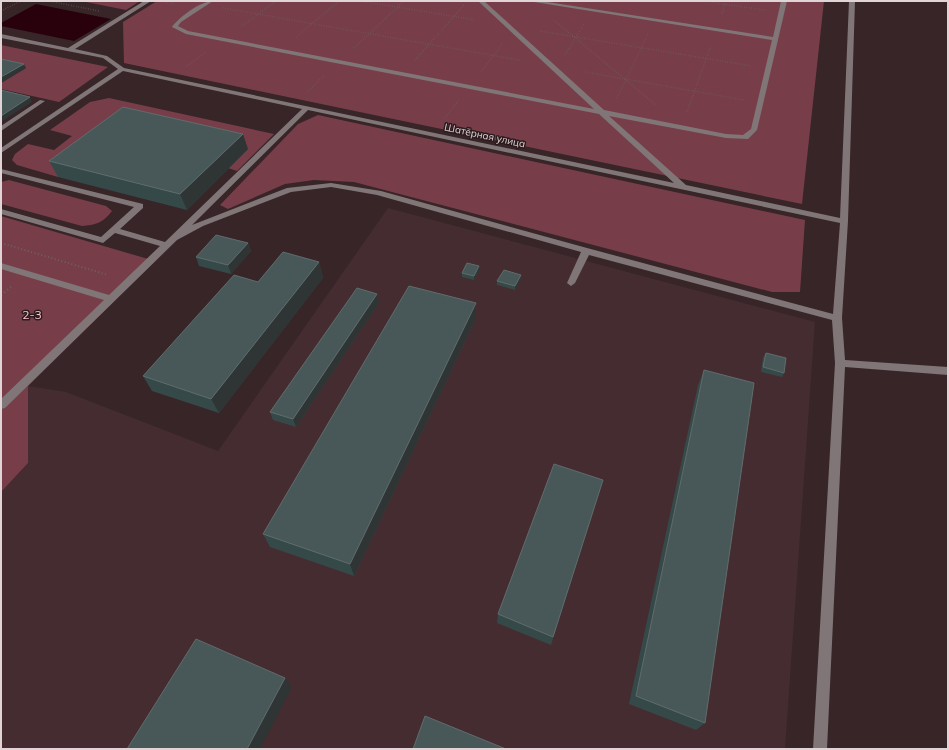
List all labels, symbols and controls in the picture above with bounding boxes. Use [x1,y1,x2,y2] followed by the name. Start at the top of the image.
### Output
[443,121,527,150] street label: Шатёрная улица
[22,307,42,322] park label: 2-3

